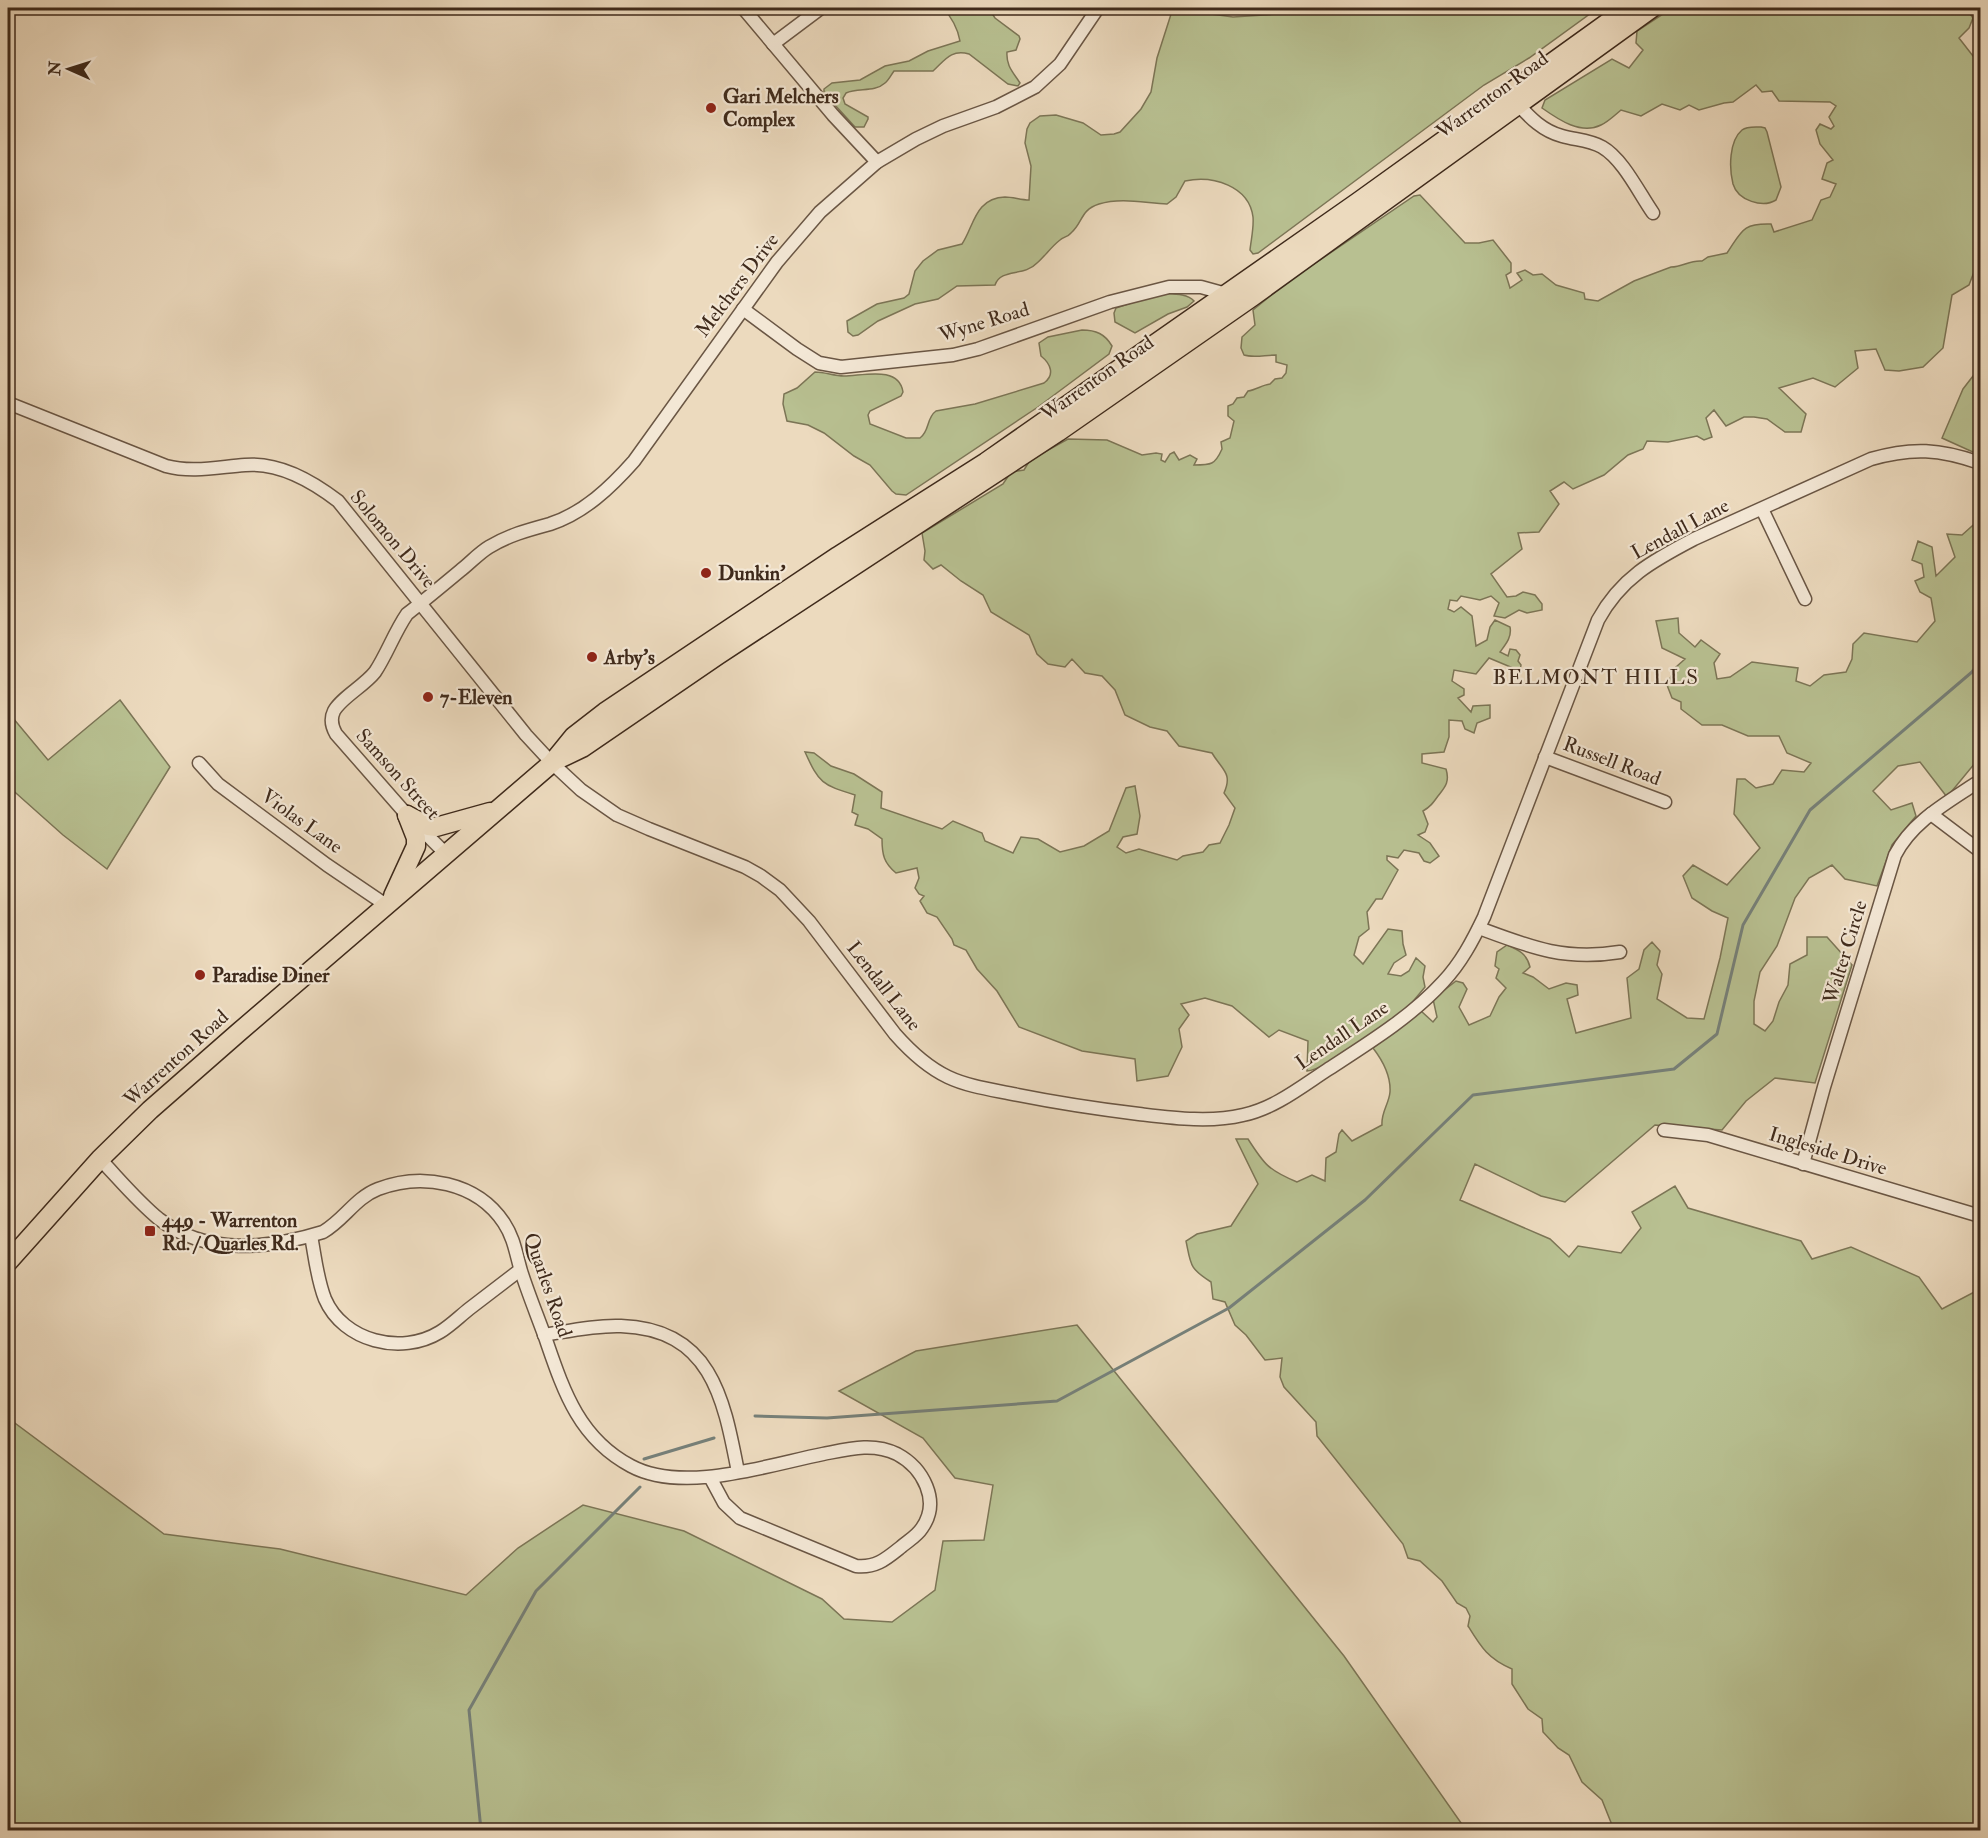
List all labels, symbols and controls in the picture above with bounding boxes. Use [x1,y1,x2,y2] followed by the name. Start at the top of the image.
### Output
[39,39,99,99] north arrow
[1430,46,1553,145] street label: Warrenton Road
[45,60,65,77] text: N
[723,84,839,133] place label: Gari Melchers Complex
[704,101,718,115] marker: Gari Melchers Complex
[690,228,784,342] street label: Melchers Drive
[935,296,1032,348] street label: Wyne Road
[1035,330,1159,427] street label: Warrenton Road
[345,485,441,593] street label: Solomon Drive
[1627,493,1733,565] street label: Lendall Lane
[718,561,786,586] place label: Dunkin'
[699,566,713,580] marker: Dunkin'
[603,645,655,671] place label: Arby's
[585,650,599,664] marker: Arby's
[1492,664,1700,691] district label: BELMONT HILLS
[440,685,513,710] place label: 7-Eleven
[421,690,435,704] marker: 7-Eleven
[351,723,446,825] street label: Samson Street
[1560,731,1665,791] street label: Russell Road
[256,783,348,859] street label: Violas Lane
[1817,897,1873,1008] street label: Walter Circle
[841,936,927,1036] street label: Lendall Lane
[212,963,330,988] place label: Paradise Diner
[193,968,207,982] marker: Paradise Diner
[1291,995,1393,1075] street label: Lendall Lane
[118,1004,234,1112] street label: Warrenton Road
[1766,1121,1890,1181] street label: Ingleside Drive
[161,1208,299,1256] place label: 449 - Warrenton Rd. / Quarles Rd.
[143,1224,157,1238] marker: 449 - Warrenton Rd. / Quarles Rd.
[518,1229,578,1341] street label: Quarles Road

